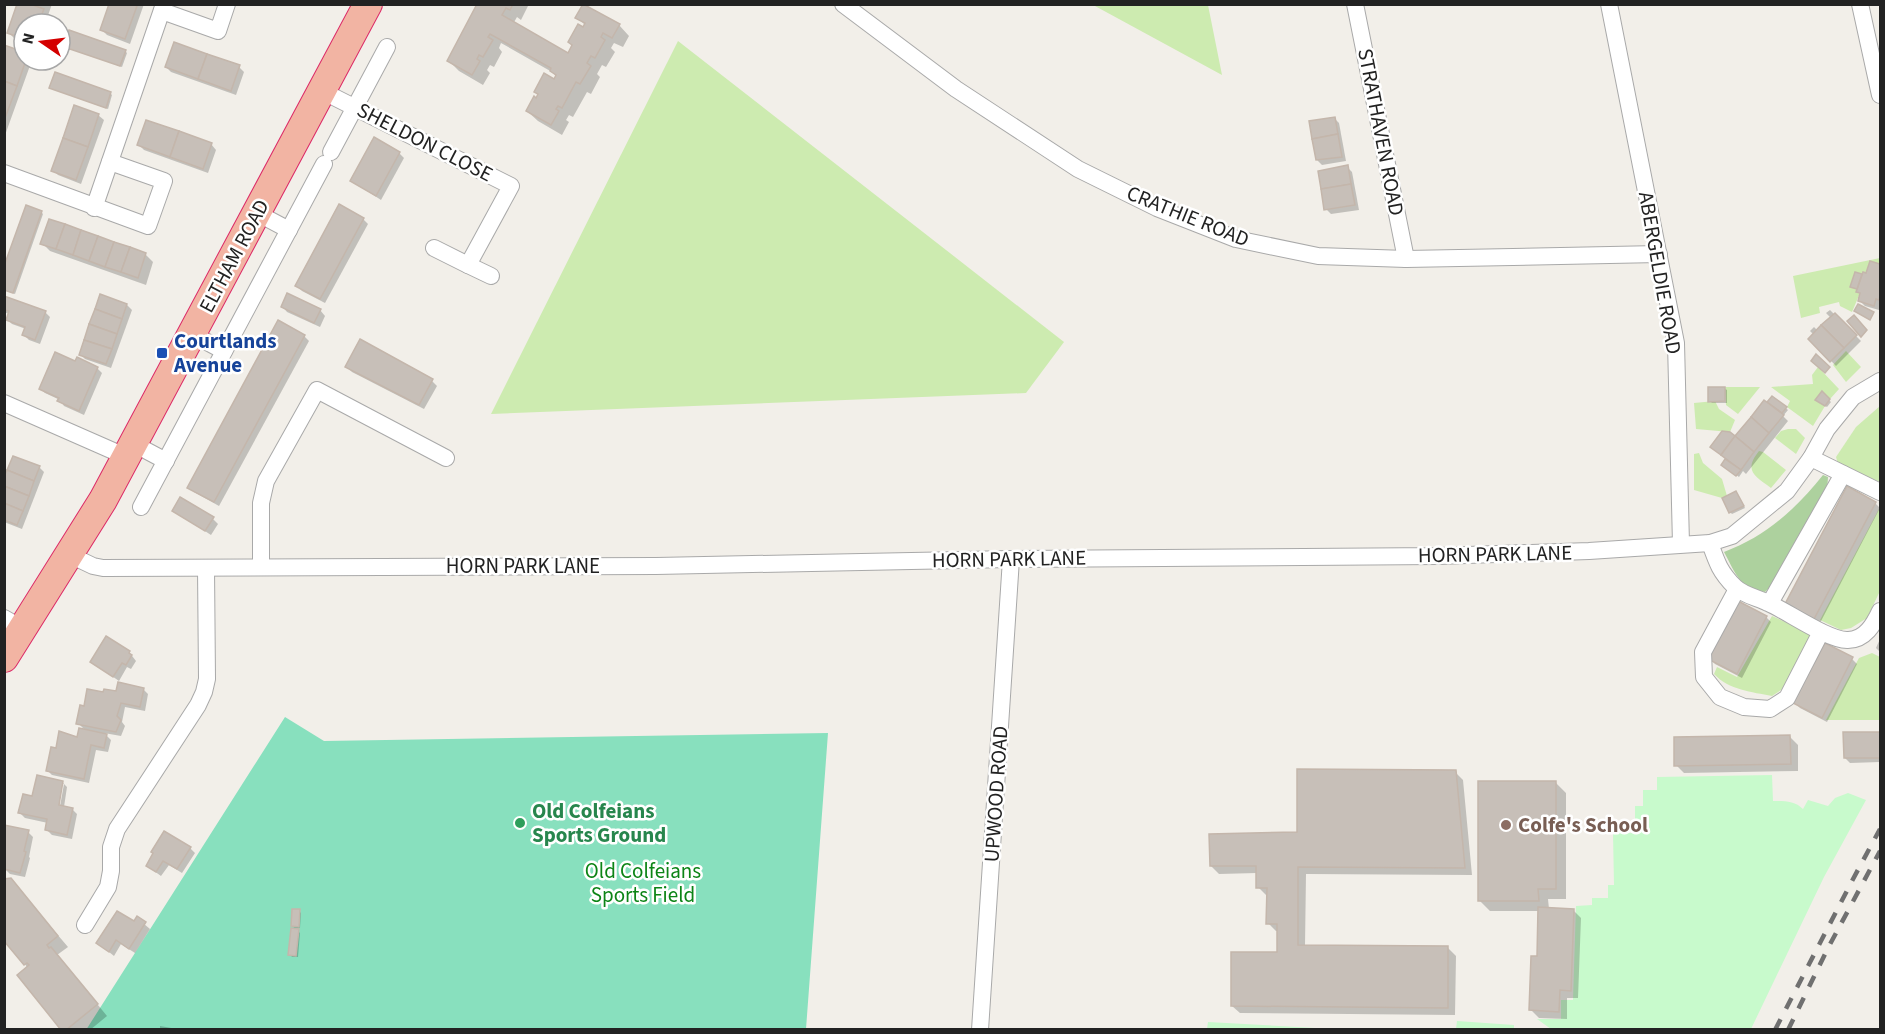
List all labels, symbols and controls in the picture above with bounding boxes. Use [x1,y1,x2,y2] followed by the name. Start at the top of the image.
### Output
[12,12,72,72] north arrow
[16,31,40,46] text: N
[1350,46,1412,218] street label: STRATHAVEN ROAD
[352,95,498,189] street label: SHELDON CLOSE
[1122,178,1254,254] street label: CRATHIE ROAD
[1631,189,1689,357] street label: ABERGELDIE ROAD
[192,194,276,318] street label: ELTHAM ROAD
[173,326,277,380] place label: Courtlands Avenue
[155,346,169,360] marker: Courtlands Avenue
[1418,538,1572,570] street label: HORN PARK LANE
[932,543,1086,575] street label: HORN PARK LANE
[446,551,600,581] street label: HORN PARK LANE
[976,725,1016,863] street label: UPWOOD ROAD
[532,796,666,850] place label: Old Colfeians Sports Ground
[1518,810,1648,840] place label: Colfe's School
[513,816,527,830] marker: Old Colfeians Sports Ground
[1499,818,1513,832] marker: Colfe's School
[585,856,701,910] park label: Old Colfeians Sports Field

